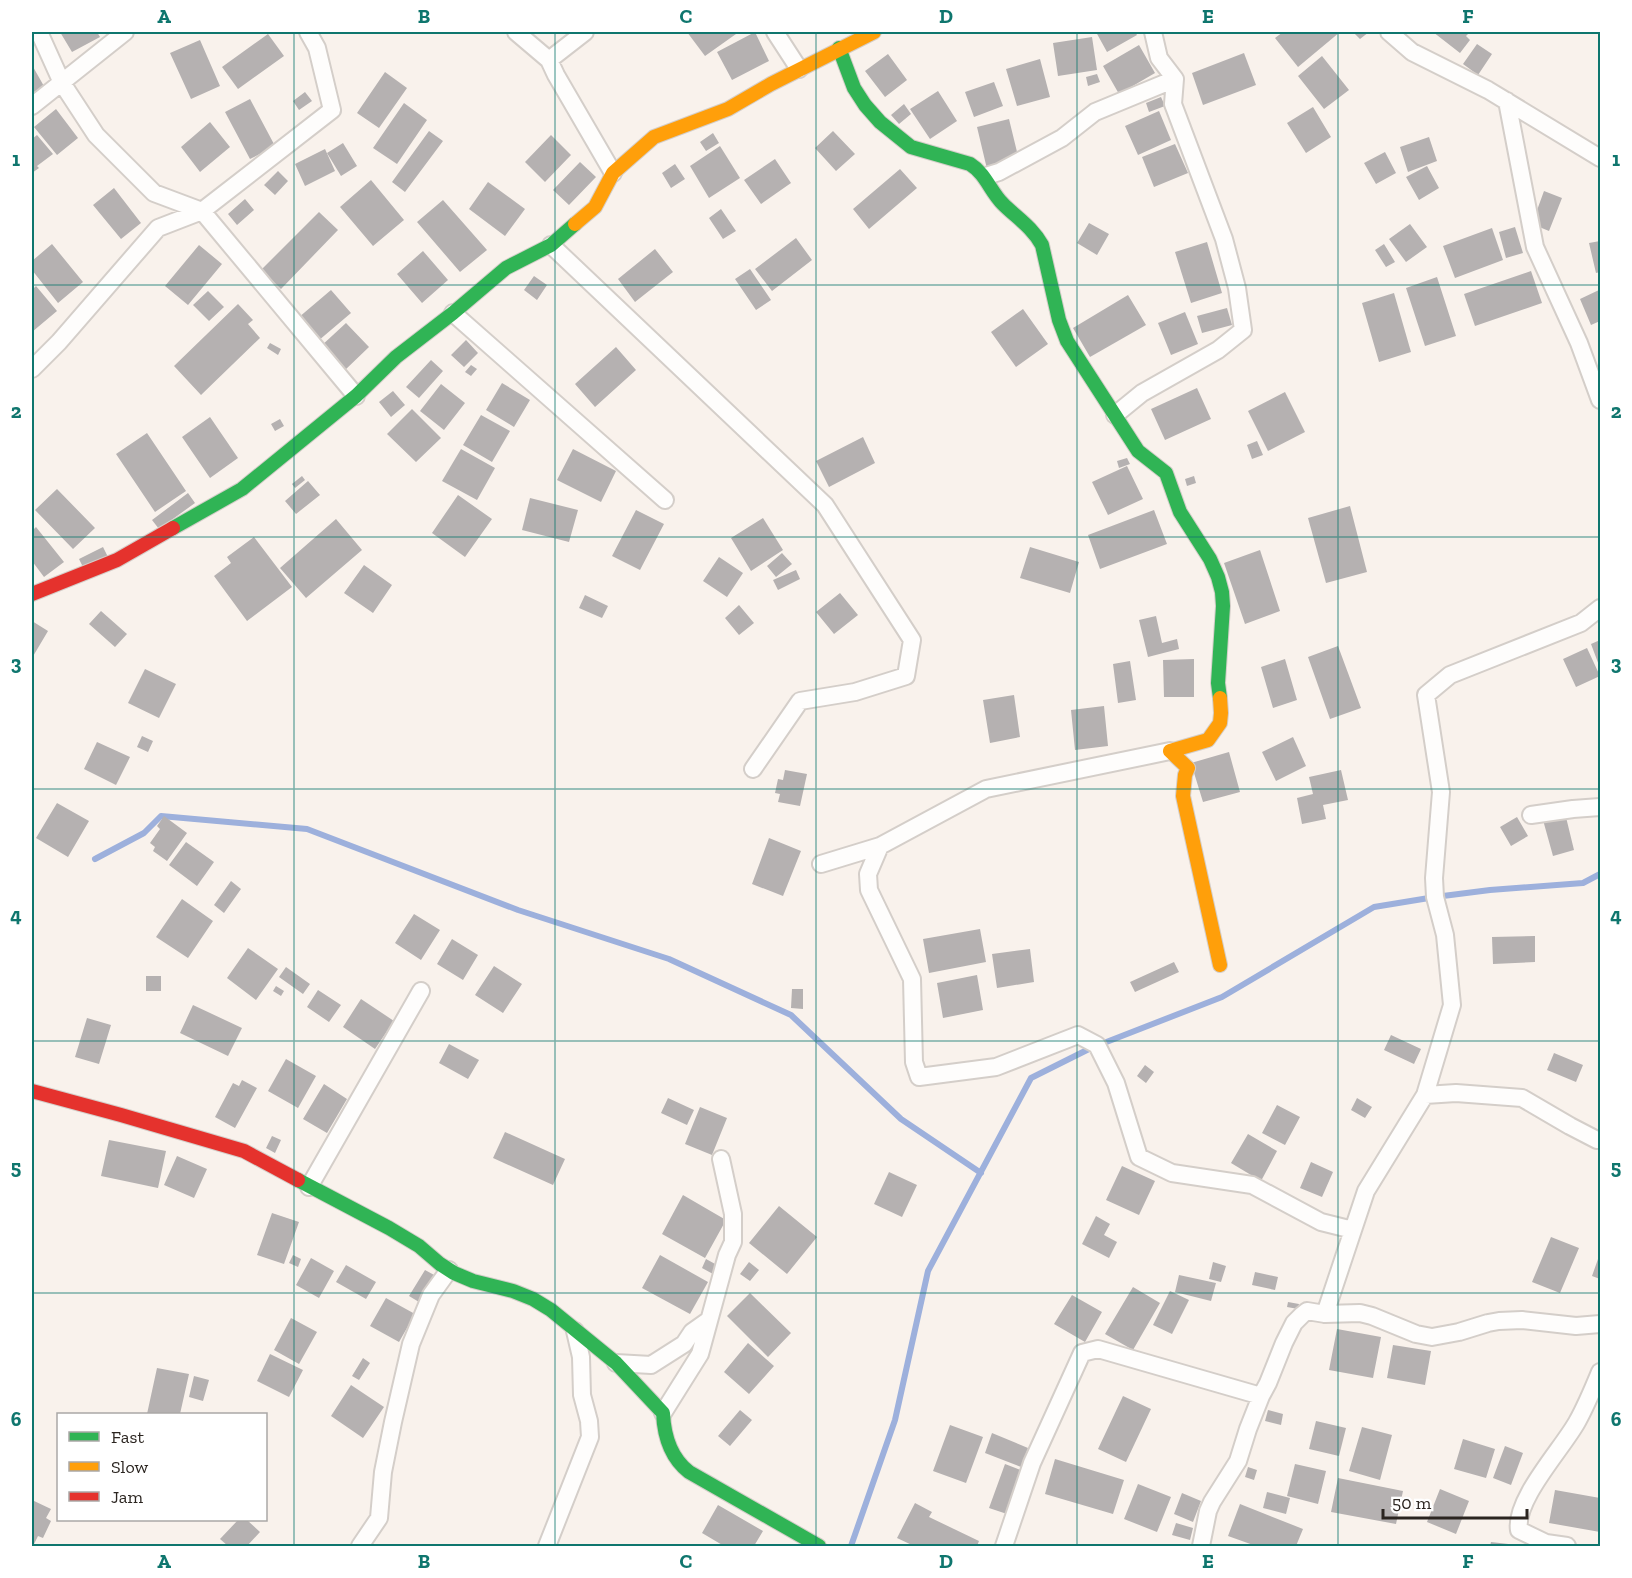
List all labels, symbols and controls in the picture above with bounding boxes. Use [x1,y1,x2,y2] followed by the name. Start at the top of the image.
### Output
[157,4,171,28] text: A
[418,4,430,28] text: B
[680,4,693,28] text: C
[939,4,953,28] text: D
[1202,4,1214,28] text: E
[1462,4,1474,28] text: F
[12,147,20,171] text: 1
[1612,147,1620,171] text: 1
[11,399,22,423] text: 2
[1611,399,1622,423] text: 2
[11,651,22,675] text: 3
[1611,651,1622,675] text: 3
[10,903,22,927] text: 4
[1610,903,1622,927] text: 4
[11,1155,21,1179] text: 5
[1611,1155,1621,1179] text: 5
[11,1407,22,1431] text: 6
[1611,1407,1622,1431] text: 6
[57,1413,267,1521] legend
[111,1426,144,1448] text: Fast
[111,1456,148,1478] text: Slow
[1383,1482,1527,1520] scale bar
[111,1486,143,1508] text: Jam
[1392,1492,1432,1514] text: 50 m
[157,1549,171,1573] text: A
[418,1549,430,1573] text: B
[680,1549,693,1573] text: C
[939,1549,953,1573] text: D
[1202,1549,1214,1573] text: E
[1462,1549,1474,1573] text: F

